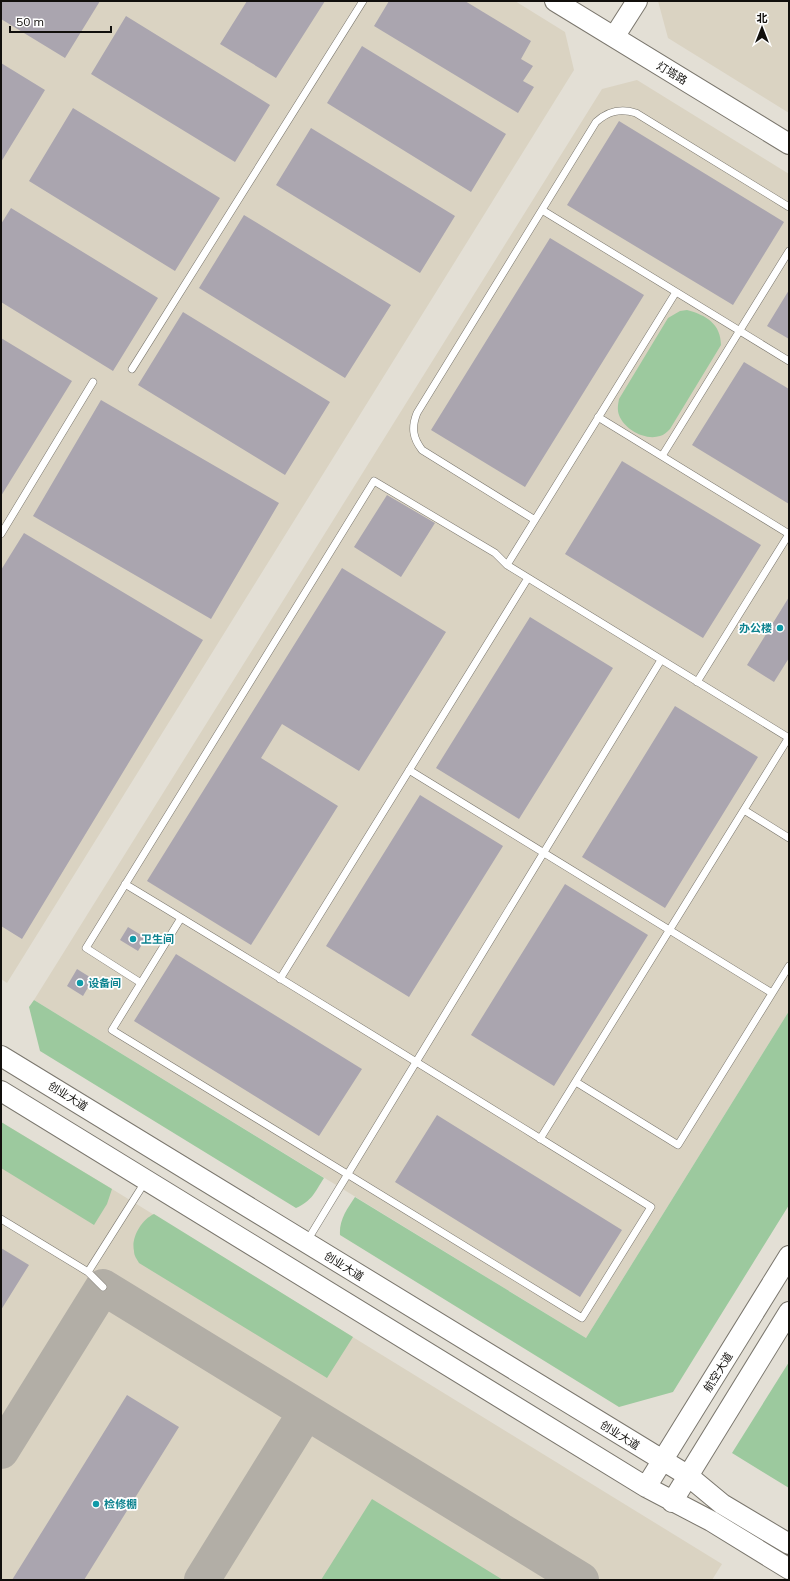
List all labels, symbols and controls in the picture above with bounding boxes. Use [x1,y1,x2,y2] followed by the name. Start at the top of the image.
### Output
[10,8,111,34] scale bar
[742,8,782,48] north arrow
[757,11,768,25] text: 北
[16,14,44,29] text: 50 m
[654,59,690,87] street label: 灯塔路
[739,621,772,635] place label: 办公楼
[775,623,785,633] marker: 办公楼
[141,932,174,946] place label: 卫生间
[128,934,138,944] marker: 卫生间
[88,976,121,990] place label: 设备间
[75,978,85,988] marker: 设备间
[46,1078,90,1114] street label: 创业大道
[322,1248,366,1284] street label: 创业大道
[700,1350,736,1394] street label: 航空大道
[598,1417,642,1453] street label: 创业大道
[104,1497,137,1511] place label: 检修棚
[91,1499,101,1509] marker: 检修棚

